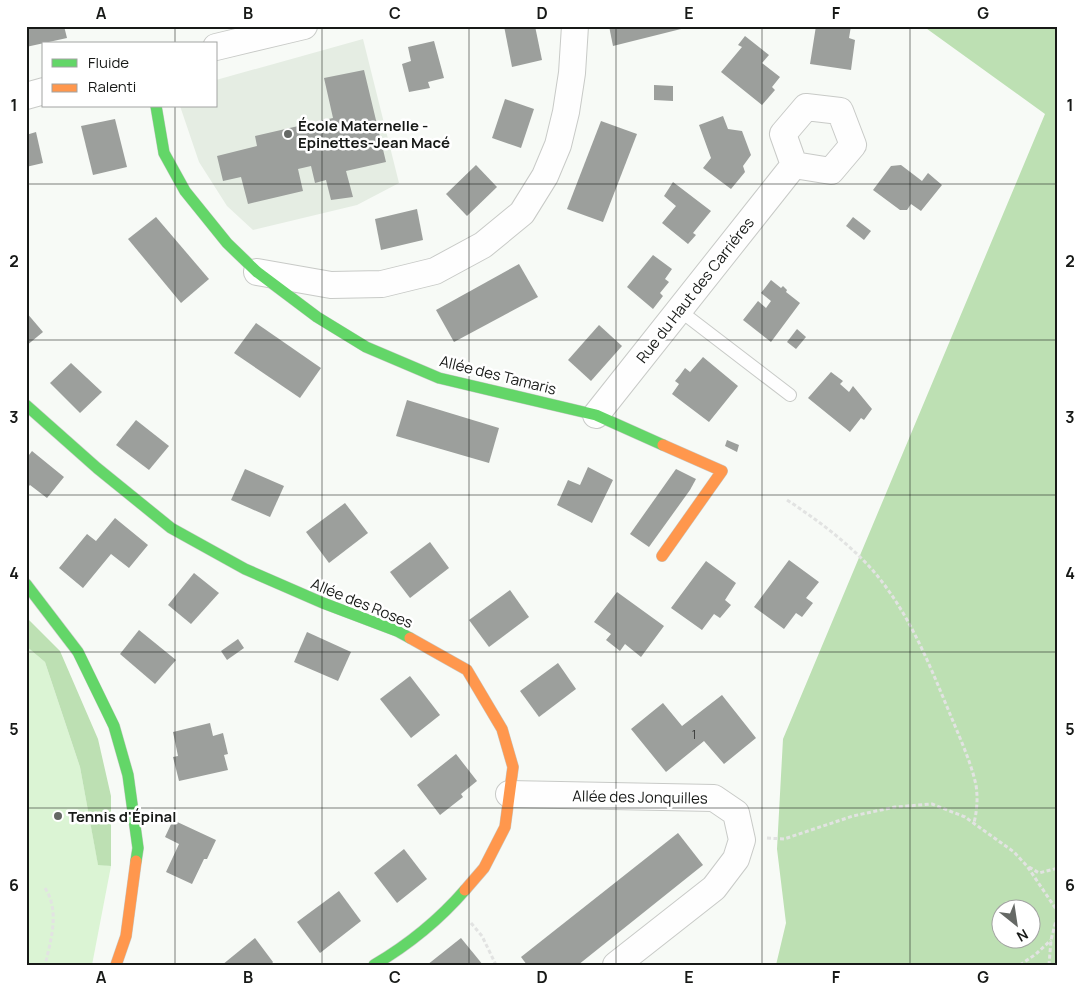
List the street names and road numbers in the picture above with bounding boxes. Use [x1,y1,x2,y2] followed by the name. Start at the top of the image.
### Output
[631,213,759,367] street label: Rue du Haut des Carriéres
[437,350,559,400] street label: Allée des Tamaris
[308,573,416,633] street label: Allée des Roses
[572,785,708,809] street label: Allée des Jonquilles

